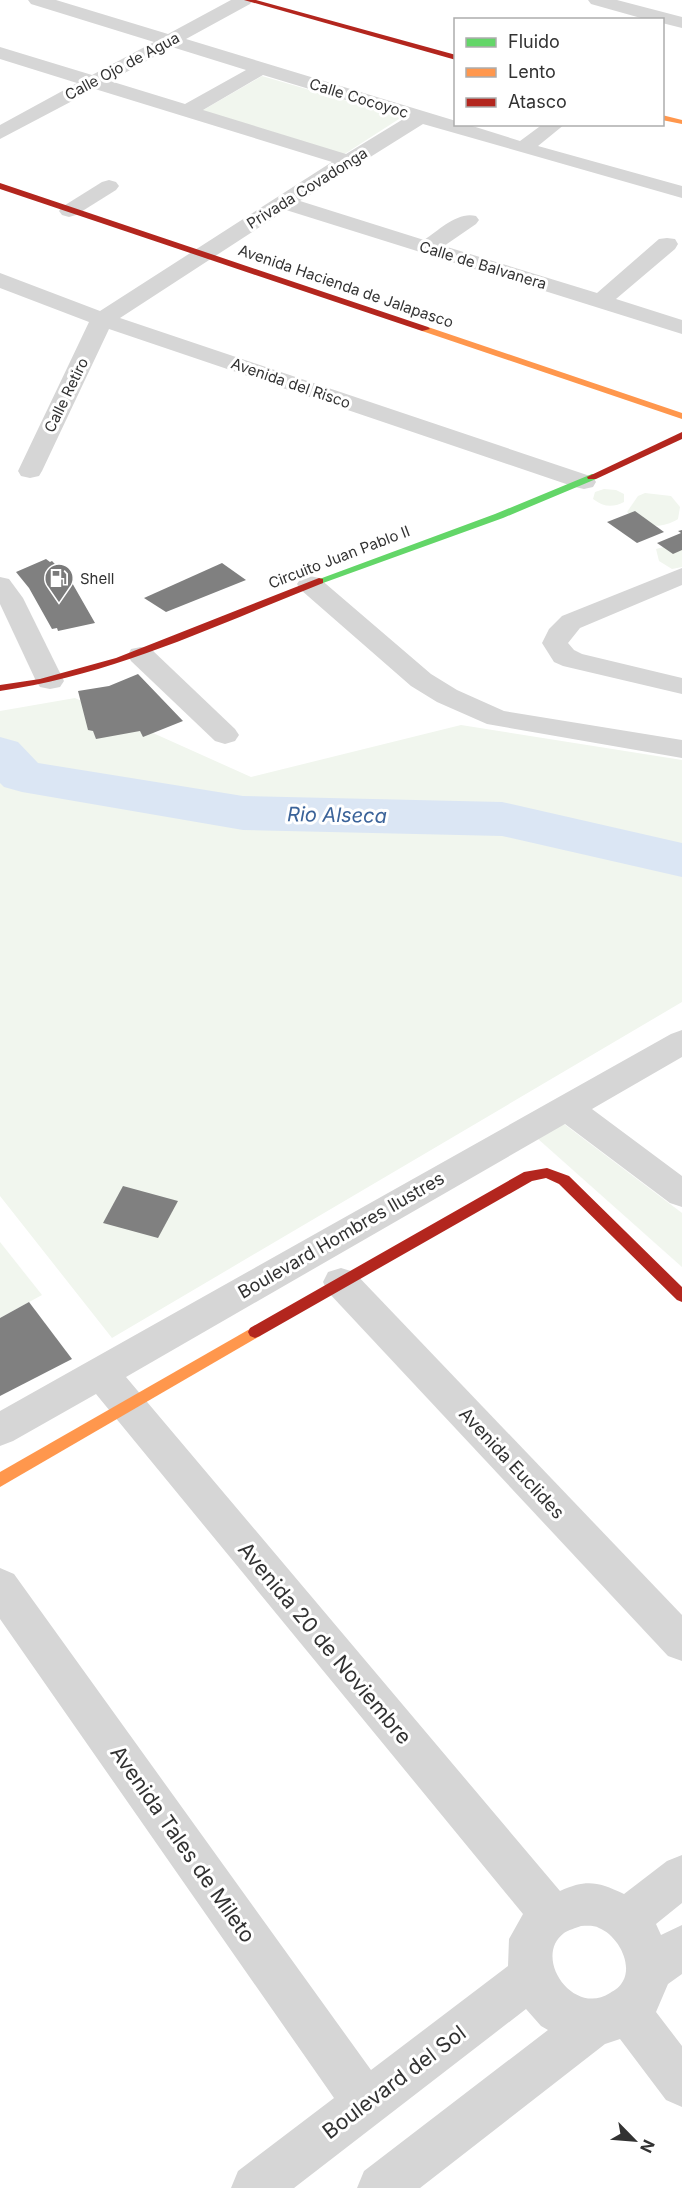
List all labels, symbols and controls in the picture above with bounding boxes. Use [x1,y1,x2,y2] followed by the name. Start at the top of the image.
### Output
[454,18,664,126] legend
[62,28,182,104] street label: Calle Ojo de Agua
[508,31,560,52] text: Fluido
[508,61,556,82] text: Lento
[307,74,411,122] street label: Calle Cocoyoc
[508,91,567,112] text: Atasco
[243,143,371,233] street label: Privada Covadonga
[417,237,549,293] street label: Calle de Balvanera
[236,240,456,332] street label: Avenida Hacienda de Jalapasco
[229,354,353,412] street label: Avenida del Risco
[40,355,92,435] street label: Calle Retiro
[266,521,412,593] street label: Circuito Juan Pablo II
[43,562,75,604] fuel station icon: Shell
[80,569,115,588] place label: Shell
[287,802,387,828] water label: Rio Alseca
[234,1167,448,1303] street label: Boulevard Hombres Ilustres
[455,1403,569,1523] street label: Avenida Euclides
[233,1537,417,1749] street label: Avenida 20 de Noviembre
[105,1741,261,1947] street label: Avenida Tales de Mileto
[318,2020,470,2144] street label: Boulevard del Sol
[604,2110,664,2170] north arrow
[636,2137,659,2156] text: N

